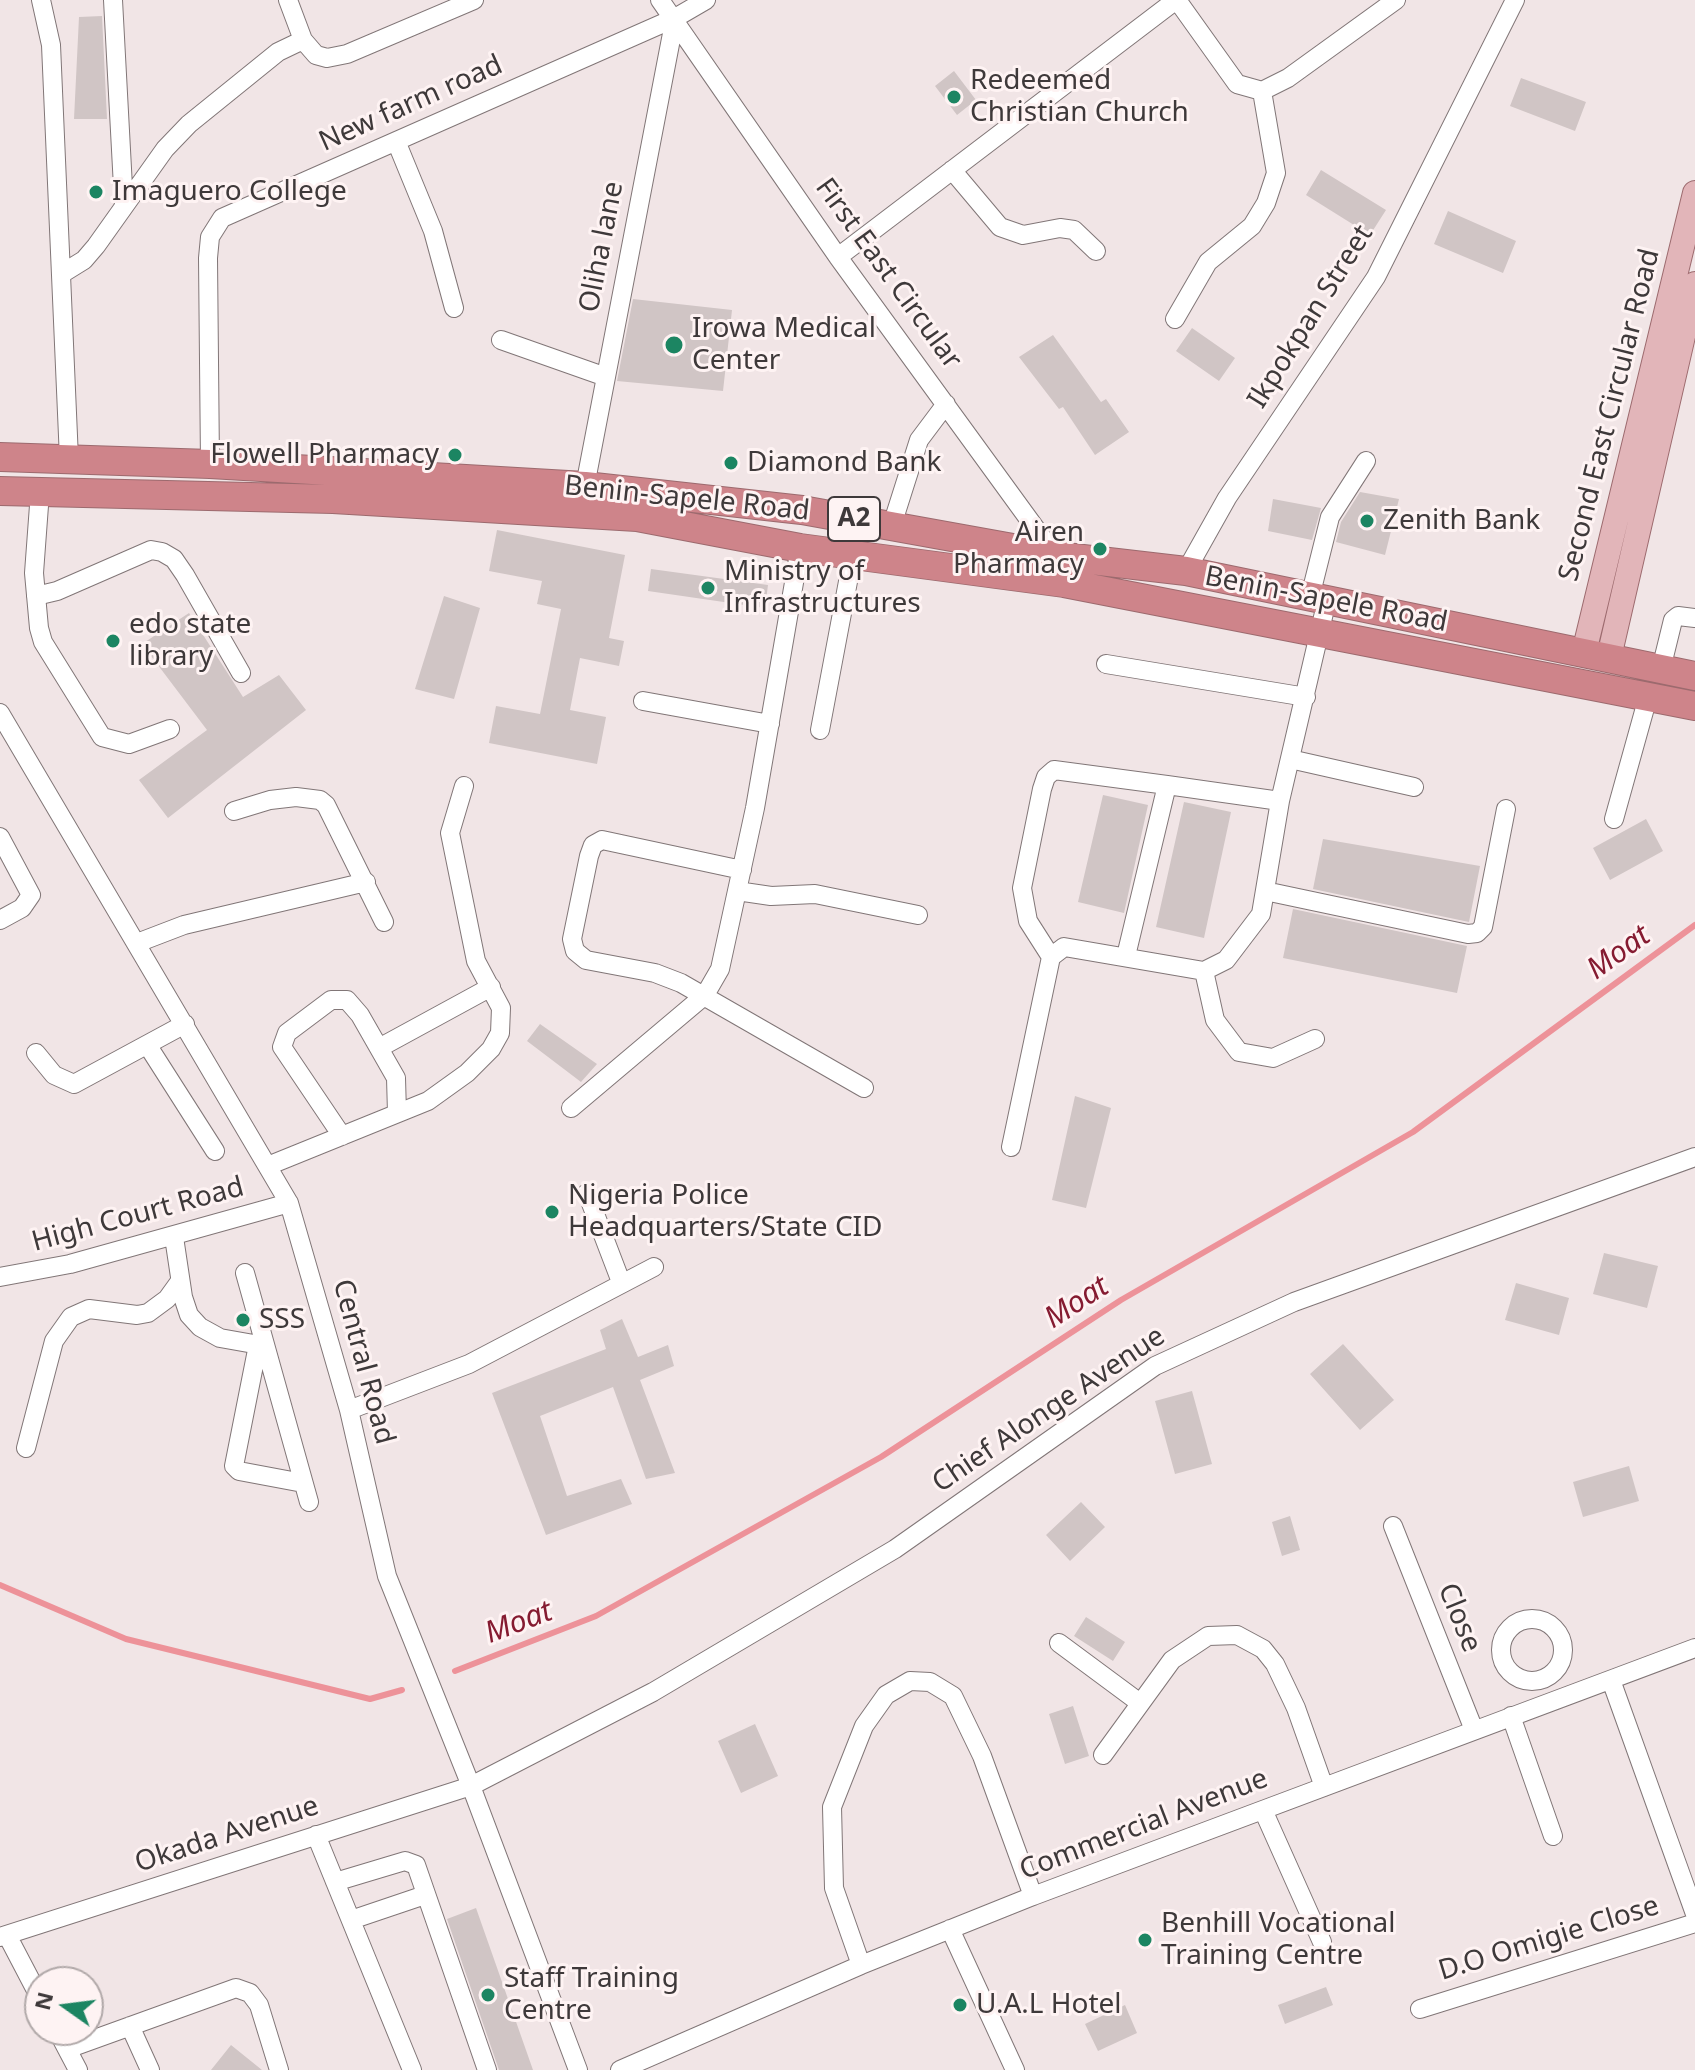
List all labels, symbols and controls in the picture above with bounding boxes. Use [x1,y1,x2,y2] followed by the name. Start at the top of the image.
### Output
[314,49,508,159] street label: New farm road
[970,64,1189,130] place label: Redeemed Christian Church
[945,88,963,106] marker: Redeemed Christian Church
[808,172,968,376] street label: First East Circular
[112,175,347,209] place label: Imaguero College
[573,179,631,315] street label: Oliha lane
[87,183,105,201] marker: Imaguero College
[1241,219,1381,415] street label: Ikpokpan Street
[1552,245,1668,585] street label: Second East Circular Road
[692,312,876,378] place label: Irowa Medical Center
[663,334,685,356] marker: Irowa Medical Center
[210,438,439,472] place label: Flowell Pharmacy
[446,446,464,464] marker: Flowell Pharmacy
[747,446,941,480] place label: Diamond Bank
[722,454,740,472] marker: Diamond Bank
[563,469,811,529] street label: Benin-Sapele Road
[828,497,880,541] road number: A2
[1383,504,1540,538] place label: Zenith Bank
[1358,512,1376,530] marker: Zenith Bank
[953,516,1084,582] place label: Airen Pharmacy
[1091,540,1109,558] marker: Airen Pharmacy
[724,555,921,621] place label: Ministry of Infrastructures
[1202,560,1450,640] street label: Benin-Sapele Road
[699,579,717,597] marker: Ministry of Infrastructures
[129,608,251,674] place label: edo state library
[104,632,122,650] marker: edo state library
[1580,918,1658,988] water label: Moat
[28,1171,248,1259] street label: High Court Road
[568,1179,883,1245] place label: Nigeria Police Headquarters/State CID
[543,1203,561,1221] marker: Nigeria Police Headquarters/State CID
[1038,1269,1116,1337] water label: Moat
[325,1276,401,1448] street label: Central Road
[259,1303,305,1337] place label: SSS
[234,1311,252,1329] marker: SSS
[926,1320,1172,1500] street label: Chief Alonge Avenue
[1430,1579,1488,1657] street label: Close
[480,1594,558,1652] water label: Moat
[1015,1762,1273,1888] street label: Commercial Avenue
[131,1790,323,1880] street label: Okada Avenue
[1435,1890,1663,1988] street label: D.O Omigie Close
[1161,1907,1395,1973] place label: Benhill Vocational Training Centre
[1136,1931,1154,1949] marker: Benhill Vocational Training Centre
[504,1962,679,2028] place label: Staff Training Centre
[24,1966,104,2046] north arrow
[479,1986,497,2004] marker: Staff Training Centre
[26,1988,59,2013] text: N
[976,1988,1122,2022] place label: U.A.L Hotel
[951,1996,969,2014] marker: U.A.L Hotel

